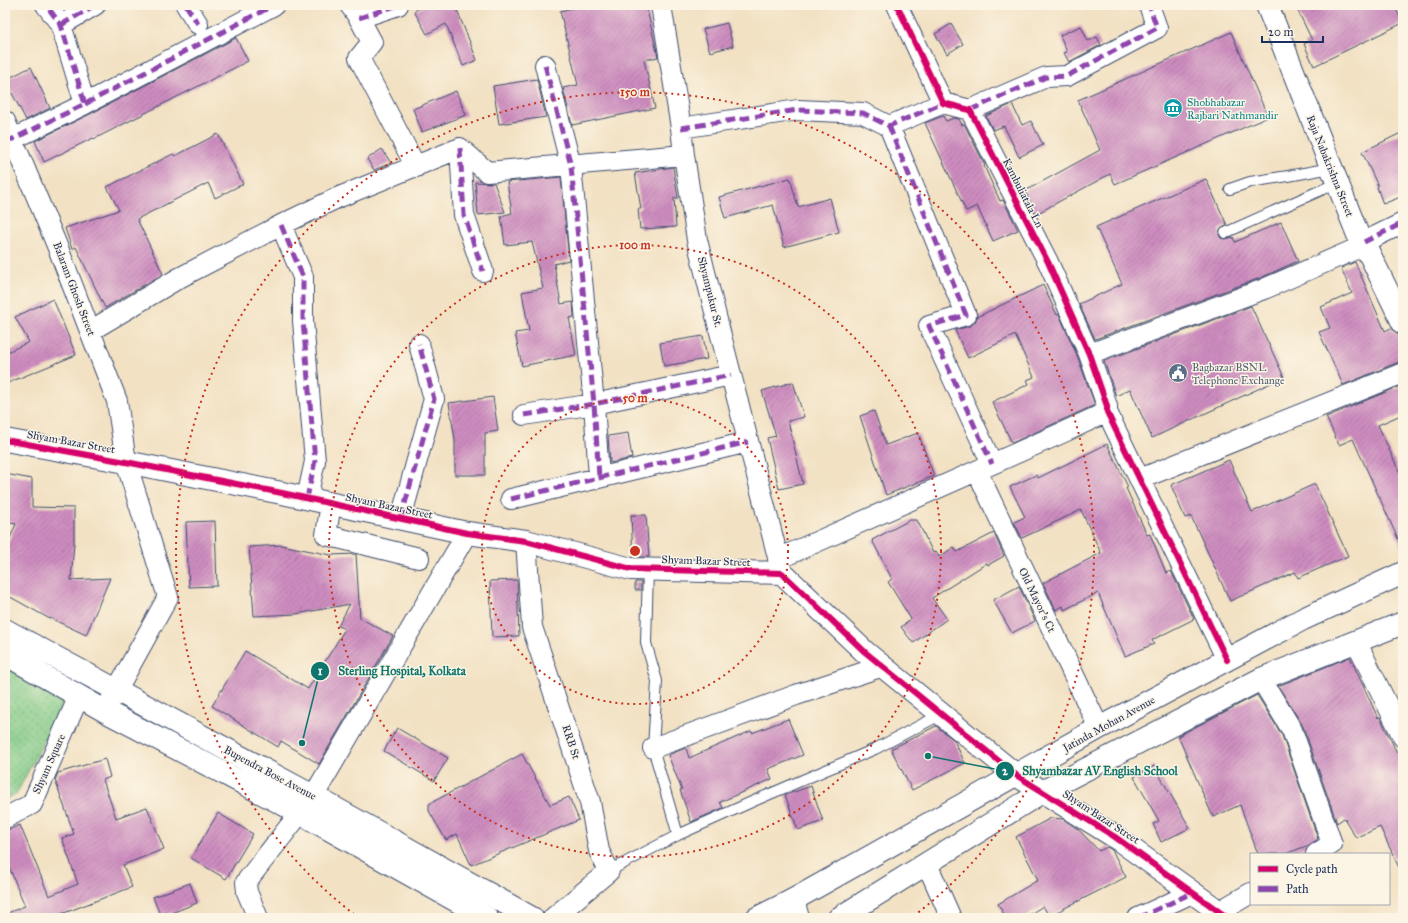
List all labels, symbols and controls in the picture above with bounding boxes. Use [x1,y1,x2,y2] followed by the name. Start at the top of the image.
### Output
[1262,18,1323,44] scale bar
[1268,25,1294,39] text: 20 m
[620,85,651,99] text: 150 m
[1187,96,1279,122] place label: Shobhabazar Rajbari Nathmandir
[1162,97,1184,119] museum icon: Shobhabazar Rajbari Nathmandir
[1304,113,1356,219] street label: Raja Nabakrishna Street
[1000,156,1046,230] street label: Kambuliatala Ln
[619,238,652,252] text: 100 m
[50,240,98,338] street label: Balaram Ghosh Street
[695,255,725,329] street label: Shyampukur St.
[1192,361,1285,387] place label: Bagbazar BSNL Telephone Exchange
[1167,362,1189,384] public building icon: Bagbazar BSNL Telephone Exchange
[622,391,649,405] text: 50 m
[26,428,116,456] street label: Shyam Bazar Street
[344,490,434,522] street label: Shyam Bazar Street
[628,544,642,558] centre of rings
[661,553,751,569] street label: Shyam Bazar Street
[1016,566,1058,635] street label: Old Mayor's Ct
[310,659,474,683] callout: Sterling Hospital, Kolkata
[318,664,323,678] text: 1
[338,664,467,679] text: Sterling Hospital, Kolkata
[1060,693,1158,756] street label: Jatinda Mohan Avenue
[559,723,583,761] street label: RRB St
[30,732,69,796] street label: Shyam Square
[222,743,319,803] street label: Bupendra Bose Avenue
[995,759,1186,783] callout: Shyambazar AV English School
[1002,764,1009,778] text: 2
[1022,764,1179,779] text: Shyambazar AV English School
[1060,787,1142,847] street label: Shyam Bazar Street
[1250,853,1390,905] legend
[1286,862,1338,876] text: Cycle path
[1286,882,1309,896] text: Path

